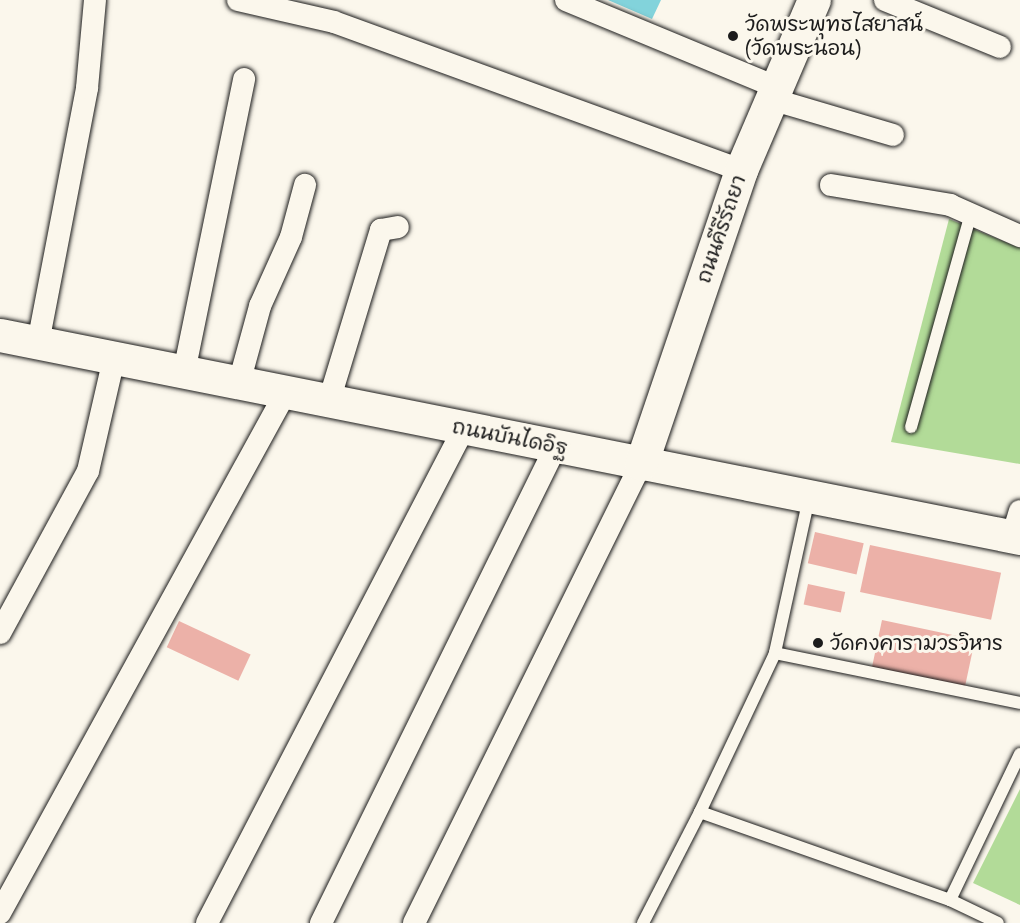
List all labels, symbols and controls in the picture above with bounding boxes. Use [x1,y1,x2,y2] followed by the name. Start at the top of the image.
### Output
[745,11,923,61] place label: วัดพระพุทธไสยาสน์ (วัดพระนอน)
[726,29,740,43] marker: วัดพระพุทธไสยาสน์ (วัดพระนอน)
[691,172,751,286] street label: ถนนคีรีรัถยา
[450,413,570,461] street label: ถนนบันไดอิฐ
[830,630,1003,656] place label: วัดคงคารามวรวิหาร
[811,636,825,650] marker: วัดคงคารามวรวิหาร

